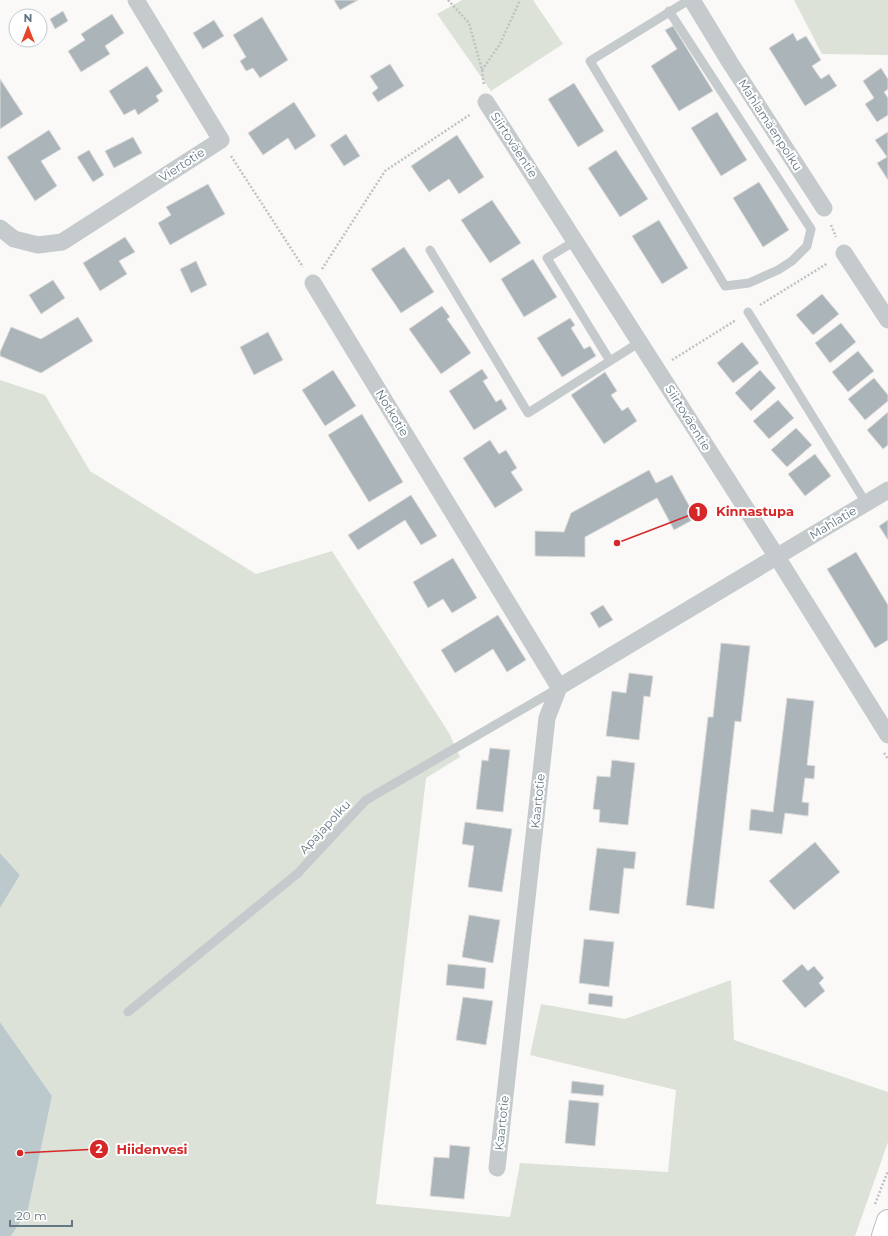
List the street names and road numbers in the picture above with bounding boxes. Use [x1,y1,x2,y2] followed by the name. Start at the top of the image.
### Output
[735,76,806,173] street label: Mahlamäenpolku
[488,109,541,180] street label: Siirtoväentie
[156,144,207,185] street label: Viertotie
[662,382,715,453] street label: Siirtoväentie
[373,387,412,439] street label: Notkotie
[806,503,859,542] street label: Mahlatie
[527,773,548,829] street label: Kaartotie
[296,797,353,857] street label: Apajapolku
[491,1095,512,1151] street label: Kaartotie

